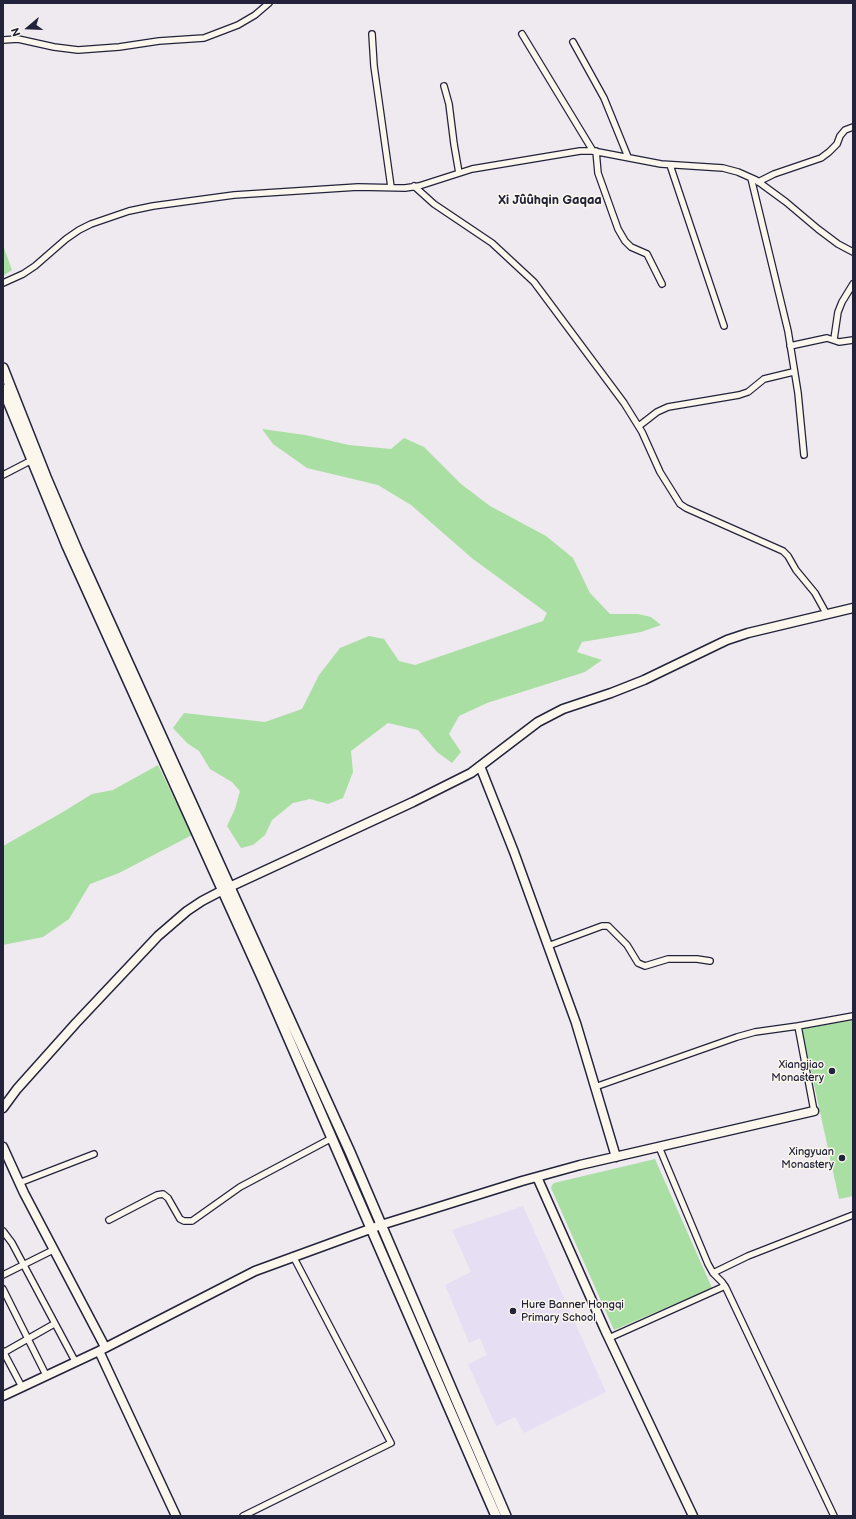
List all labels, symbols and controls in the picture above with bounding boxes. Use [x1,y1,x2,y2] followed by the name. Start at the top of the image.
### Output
[8,8,48,48] north arrow
[9,26,24,38] text: N
[498,193,602,209] district label: Xi Jûûhqin Gaqaa
[771,1058,824,1084] place label: Xiangjiao Monastery
[827,1066,837,1076] marker: Xiangjiao Monastery
[781,1145,834,1171] place label: Xingyuan Monastery
[837,1153,847,1163] marker: Xingyuan Monastery
[521,1298,624,1324] place label: Hure Banner Hongqi Primary School
[508,1306,518,1316] marker: Hure Banner Hongqi Primary School

